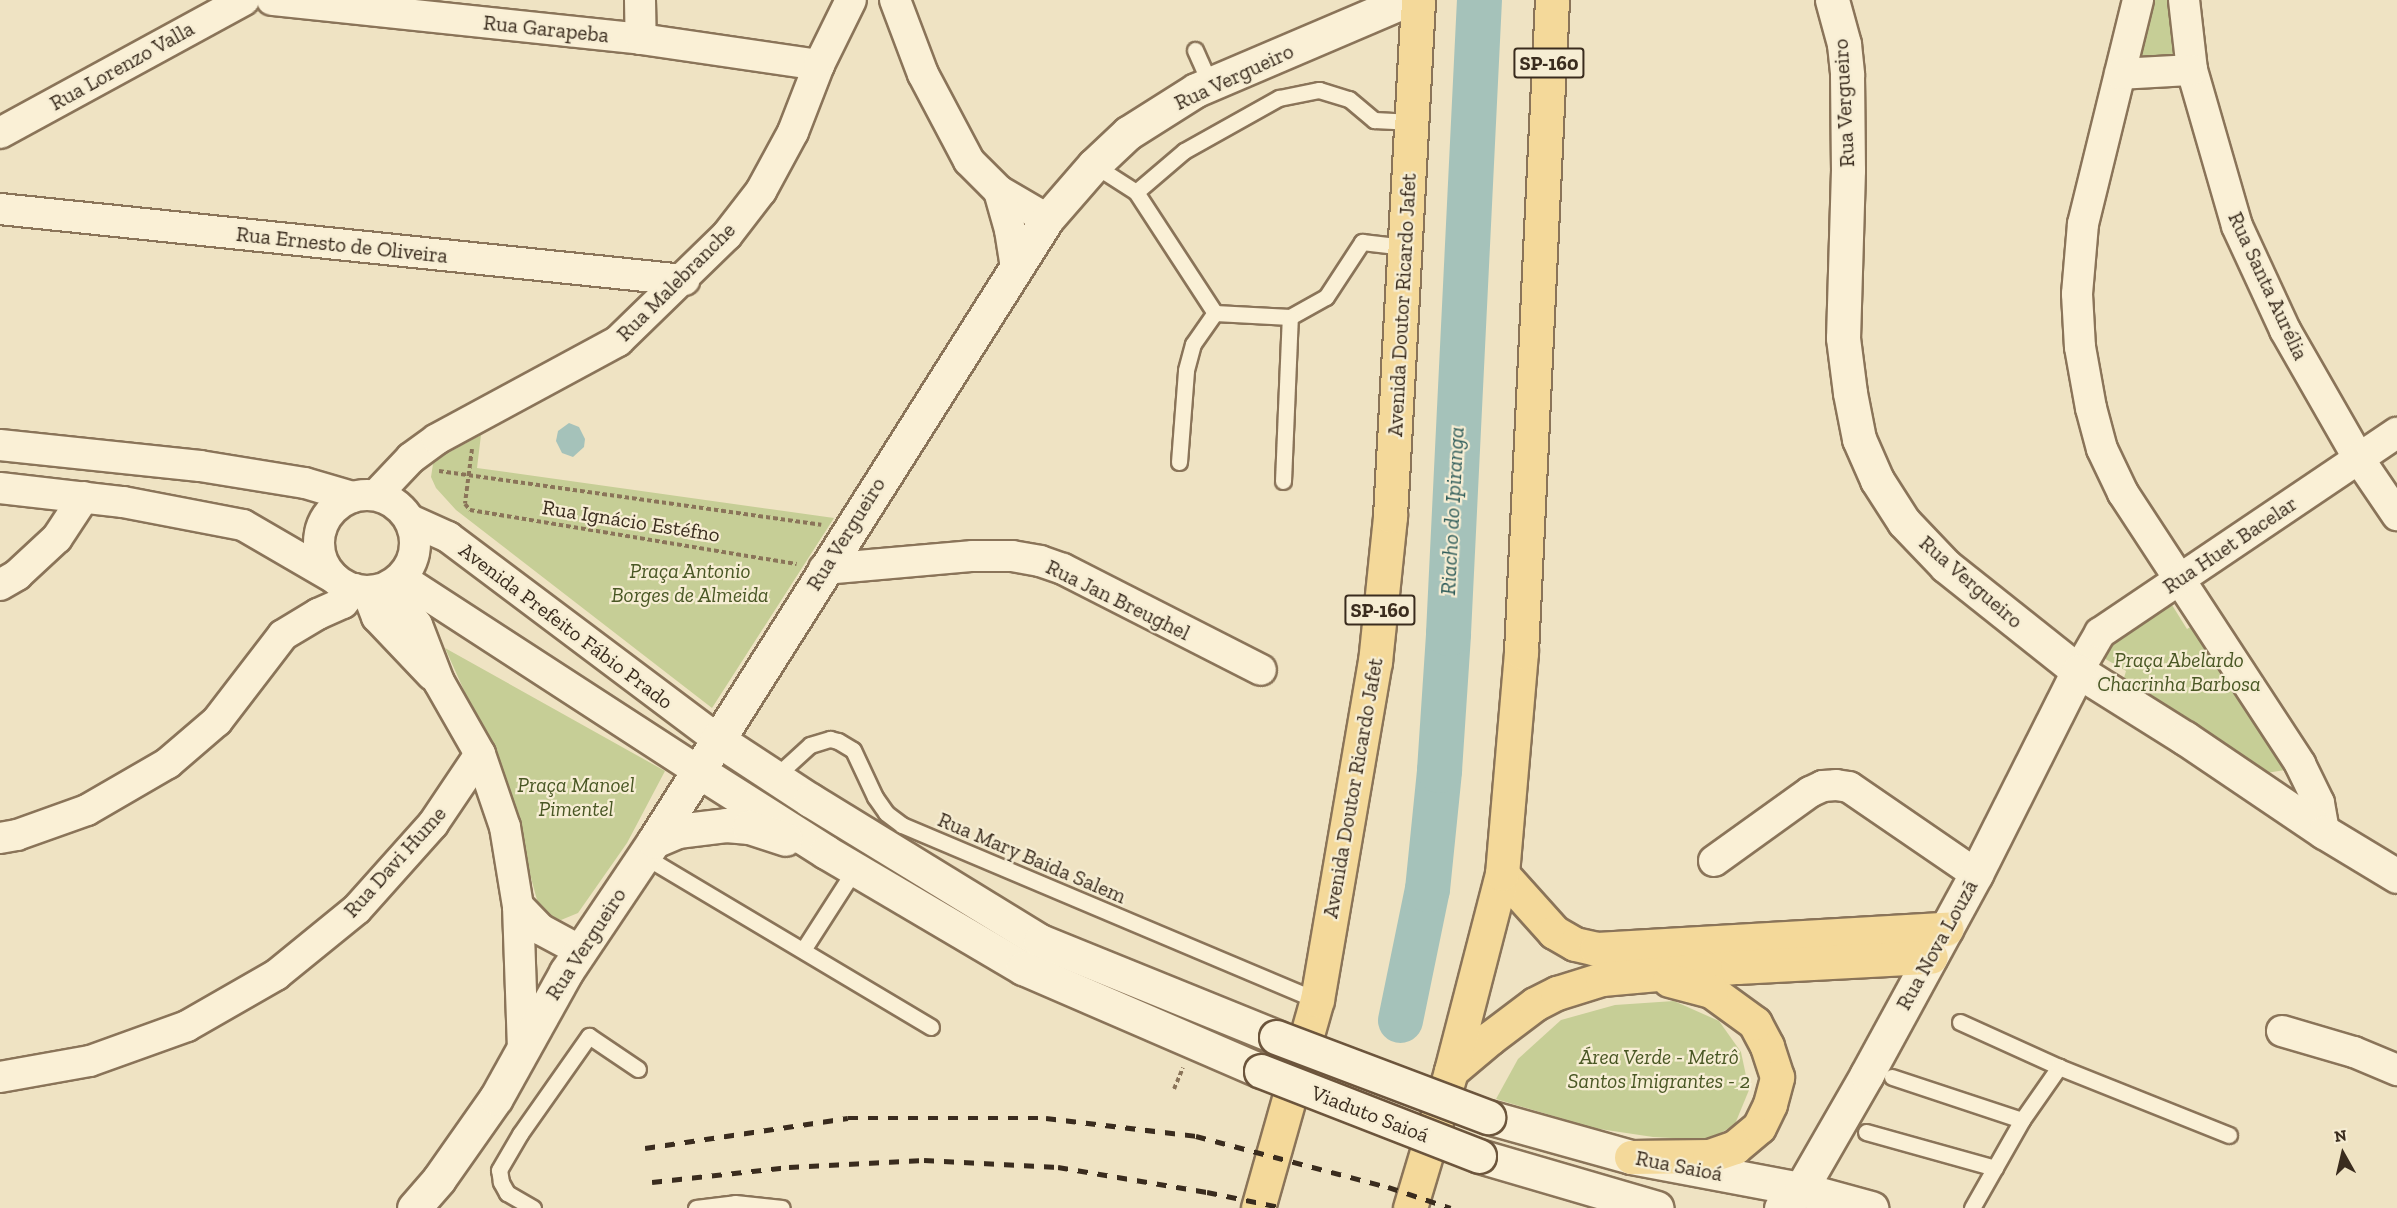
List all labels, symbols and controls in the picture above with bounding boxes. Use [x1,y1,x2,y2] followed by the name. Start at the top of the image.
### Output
[482,10,610,48] street label: Rua Garapeba
[45,16,199,116] street label: Rua Lorenzo Valla
[1170,38,1298,116] street label: Rua Vergueiro
[1828,38,1860,168] street label: Rua Vergueiro
[1513,46,1585,80] road number: SP-160
[1382,172,1422,438] street label: Avenida Doutor Ricardo Jafet
[2223,208,2313,364] street label: Rua Santa Aurélia
[612,218,740,346] street label: Rua Malebranche
[235,221,449,269] street label: Rua Ernesto de Oliveira
[1434,426,1470,596] water label: Riacho do Ipiranga
[801,473,891,595] street label: Rua Vergueiro
[2158,491,2302,599] street label: Rua Huet Bacelar
[540,495,722,547] street label: Rua Ignácio Estéfno
[1914,530,2028,634] street label: Rua Vergueiro
[454,537,678,715] street label: Avenida Prefeito Fábio Prado
[1042,554,1194,646] street label: Rua Jan Breughel
[611,558,769,608] park label: Praça Antonio Borges de Almeida
[1344,593,1416,627] road number: SP-160
[2097,647,2261,697] park label: Praça Abelardo Chacrinha Barbosa
[1318,656,1388,920] street label: Avenida Doutor Ricardo Jafet
[517,772,635,822] park label: Praça Manoel Pimentel
[339,801,451,923] street label: Rua Davi Hume
[934,807,1130,909] street label: Rua Mary Baida Salem
[1891,876,1983,1014] street label: Rua Nova Louzã
[540,883,632,1005] street label: Rua Vergueiro
[1568,1044,1750,1094] park label: Área Verde - Metrô Santos Imigrantes - 2
[1308,1080,1432,1148] street label: Viaduto Saioá
[2313,1124,2373,1184] north arrow
[2333,1125,2348,1146] text: N
[1634,1145,1724,1187] street label: Rua Saioá

